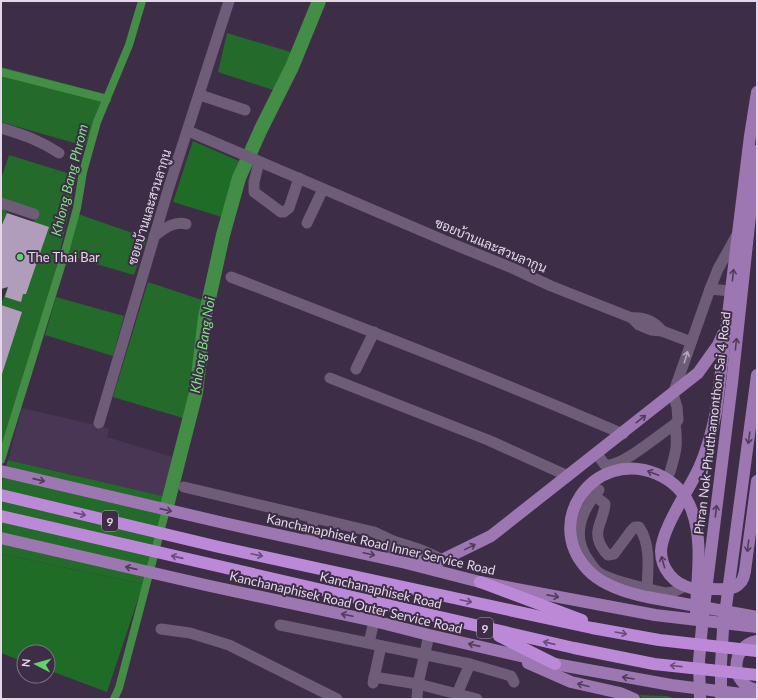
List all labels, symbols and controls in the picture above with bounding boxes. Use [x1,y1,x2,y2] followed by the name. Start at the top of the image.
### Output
[47,122,91,238] water label: Khlong Bang Phrom
[123,147,176,267] street label: ซอยบ้านและสวนลากูน
[432,213,550,278] street label: ซอยบ้านและสวนลากูน
[28,249,100,265] place label: The Thai Bar
[15,252,25,262] marker: The Thai Bar
[729,269,737,282] one-way arrow
[186,295,218,394] water label: Khlong Bang Noi
[690,311,734,535] street label: Phran Nok-Phutthamonthon Sai 4 Road
[732,338,740,351] one-way arrow
[683,351,690,364] one-way arrow
[636,415,647,423] one-way arrow
[745,431,753,444] one-way arrow
[648,469,660,477] one-way arrow
[32,477,45,485] one-way arrow
[712,505,720,518] one-way arrow
[159,506,172,514] one-way arrow
[265,510,497,578] street label: Kanchanaphisek Road Inner Service Road
[73,511,86,518] one-way arrow
[102,511,118,531] road number: 9
[745,539,752,552] one-way arrow
[464,543,476,550] one-way arrow
[250,551,263,559] one-way arrow
[362,551,375,559] one-way arrow
[171,553,184,561] one-way arrow
[659,556,666,569] one-way arrow
[125,563,138,571] one-way arrow
[228,567,464,637] street label: Kanchanaphisek Road Outer Service Road
[318,568,444,612] street label: Kanchanaphisek Road
[547,593,560,601] one-way arrow
[459,597,472,605] one-way arrow
[341,611,354,619] one-way arrow
[477,618,493,638] road number: 9
[614,629,627,637] one-way arrow
[543,638,556,646] one-way arrow
[468,641,481,649] one-way arrow
[16,644,56,684] north arrow
[19,658,32,668] text: N
[670,662,683,670] one-way arrow
[622,674,635,682] one-way arrow
[577,681,590,688] one-way arrow

